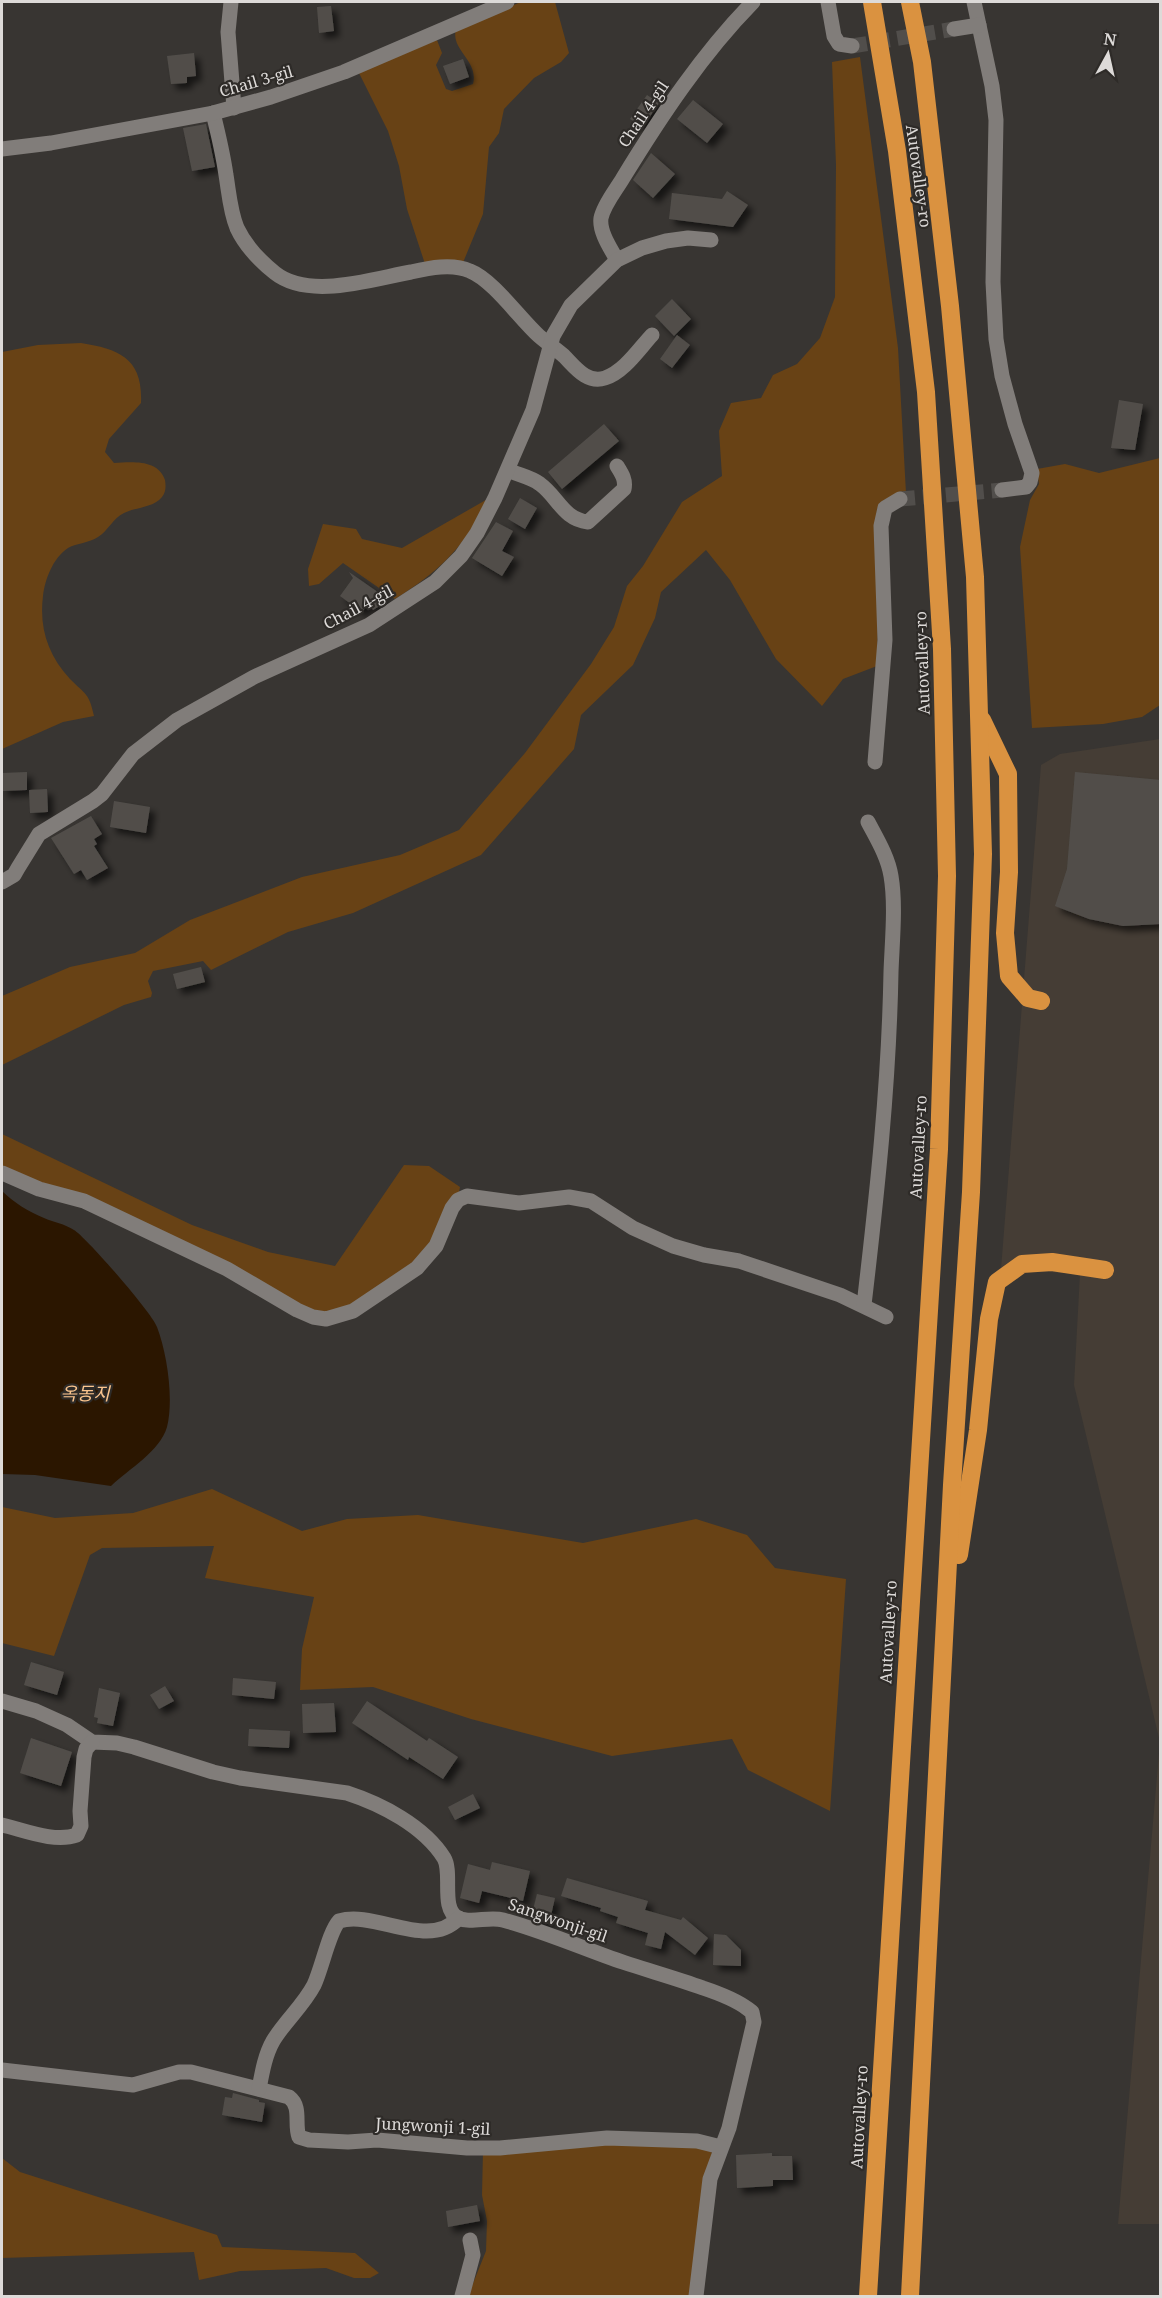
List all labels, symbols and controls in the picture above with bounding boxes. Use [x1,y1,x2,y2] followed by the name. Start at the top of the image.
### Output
[1078,24,1138,84] north arrow
[1102,27,1118,51] text: N
[217,60,296,102] street label: Chail 3-gil
[613,76,673,152] street label: Chail 4-gil
[901,123,937,229] street label: Autovalley-ro
[319,579,397,635] street label: Chail 4-gil
[909,611,935,715] street label: Autovalley-ro
[904,1095,932,1199] street label: Autovalley-ro
[60,1381,111,1405] water label: 옥동지
[874,1580,902,1684] street label: Autovalley-ro
[505,1893,611,1947] street label: Sangwonji-gil
[845,2065,873,2169] street label: Autovalley-ro
[374,2112,491,2140] street label: Jungwonji 1-gil

